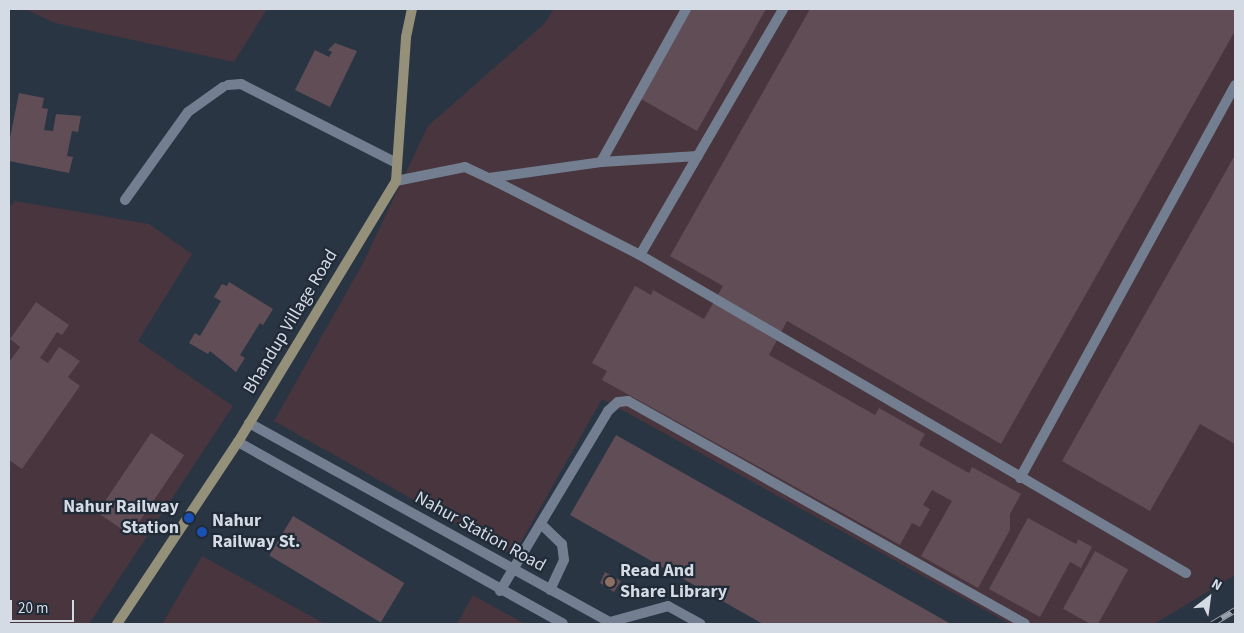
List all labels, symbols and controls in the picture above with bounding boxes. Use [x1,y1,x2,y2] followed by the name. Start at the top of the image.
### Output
[239,246,343,398] street label: Bhandup Village Road
[411,487,549,577] street label: Nahur Station Road
[63,497,179,540] place label: Nahur Railway Station
[212,511,300,554] place label: Nahur Railway St.
[183,512,195,524] marker: Nahur Railway Station
[196,526,208,538] marker: Nahur Railway St.
[620,561,727,604] place label: Read And Share Library
[1184,573,1234,623] north arrow
[1207,574,1226,596] text: N
[604,576,616,588] marker: Read And Share Library
[12,590,76,622] scale bar
[18,598,48,619] text: 20 m

